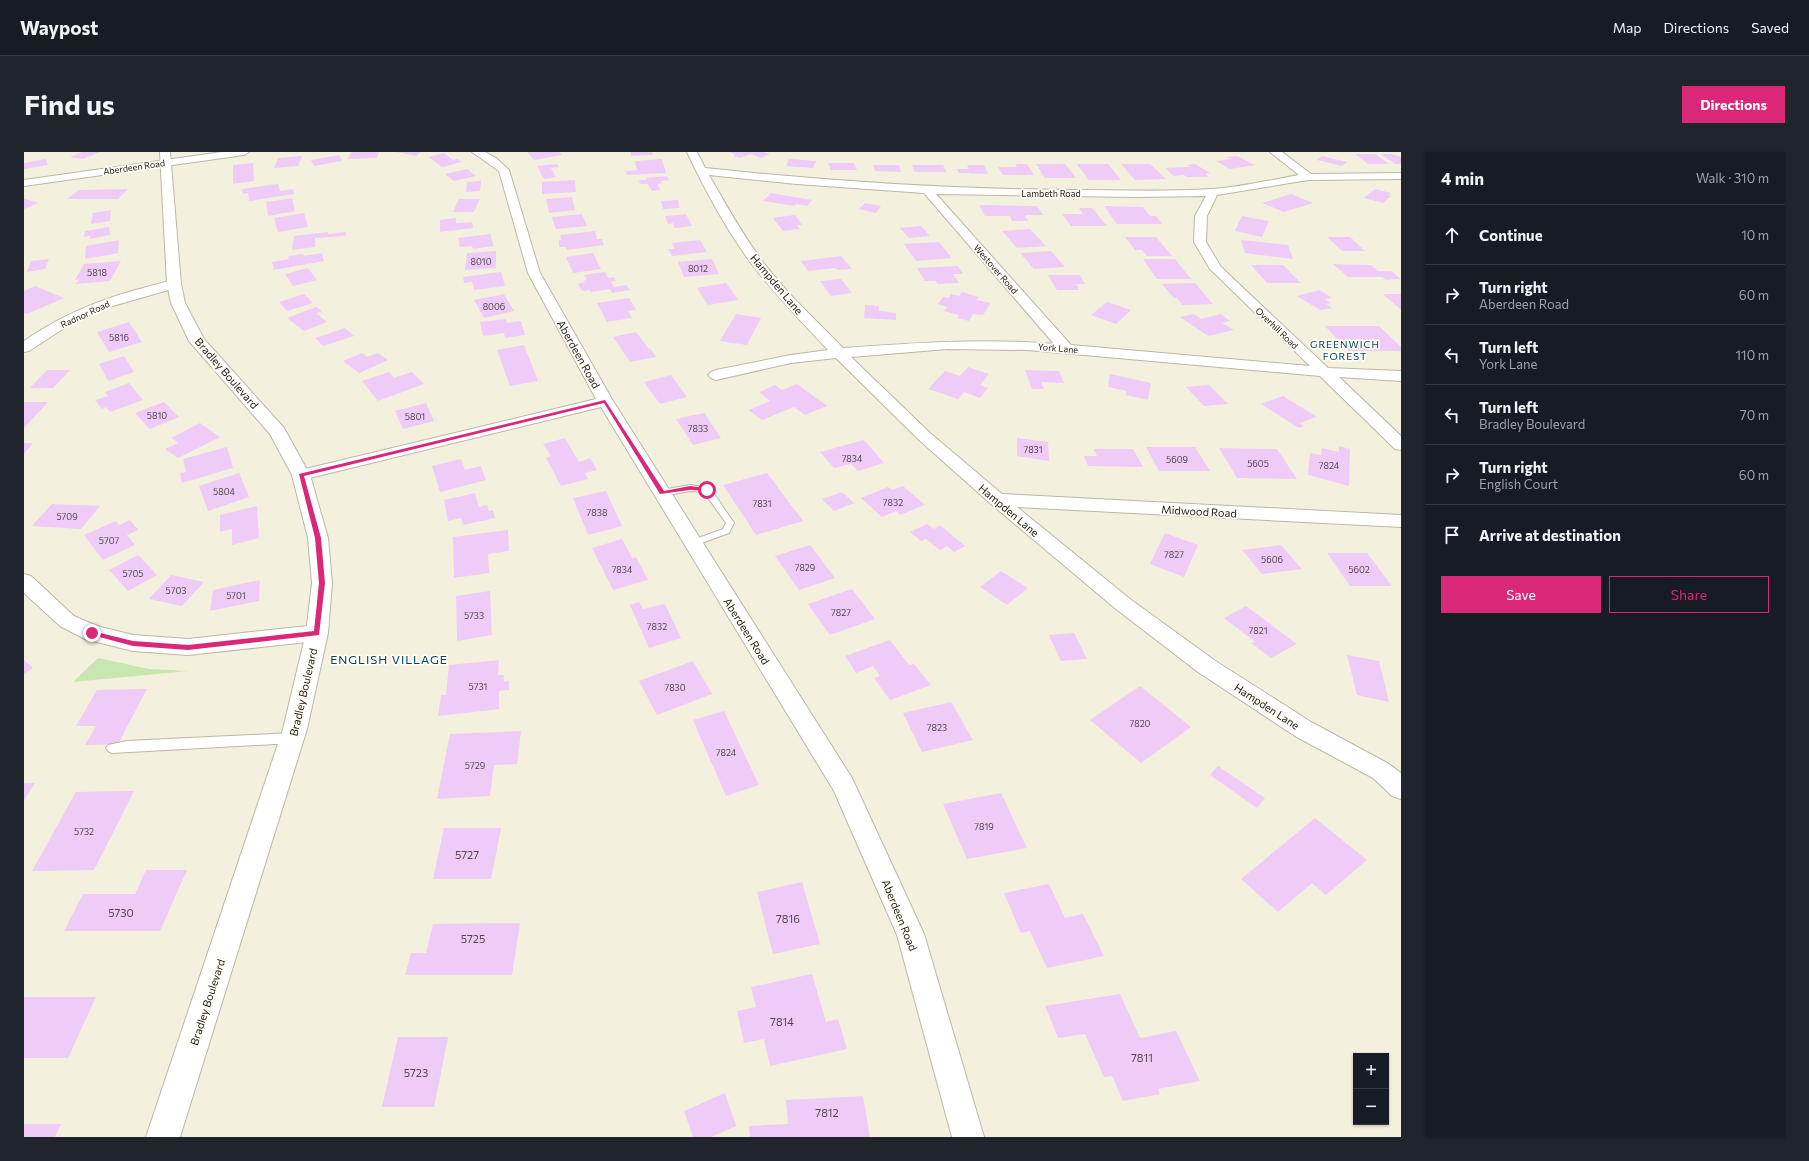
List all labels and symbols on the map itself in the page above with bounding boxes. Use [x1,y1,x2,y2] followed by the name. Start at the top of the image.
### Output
[102,157,166,177] street label: Aberdeen Road
[1021,188,1081,199] street label: Lambeth Road
[972,242,1020,296] street label: Westover Road
[748,251,806,317] street label: Hampden Lane
[470,256,492,267] house number: 8010
[688,263,708,274] house number: 8012
[87,267,107,278] house number: 5818
[59,298,111,330] street label: Radnor Road
[483,301,505,312] house number: 8006
[1253,305,1301,351] street label: Overhill Road
[555,318,603,390] street label: Aberdeen Road
[109,332,129,343] house number: 5816
[193,335,261,411] street label: Bradley Boulevard
[1310,338,1380,362] district label: GREENWICH FOREST
[1037,341,1079,355] street label: York Lane
[147,410,167,421] house number: 5810
[405,411,425,422] house number: 5801
[688,423,708,434] house number: 7833
[1023,444,1043,455] house number: 7831
[842,453,863,464] house number: 7834
[1166,454,1188,465] house number: 5609
[1247,458,1269,469] house number: 5605
[1319,460,1340,471] house number: 7824
[698,481,716,499] route start
[976,481,1042,539] street label: Hampden Lane
[213,486,236,497] house number: 5804
[883,497,903,508] house number: 7832
[752,498,772,509] house number: 7831
[1161,503,1237,519] street label: Midwood Road
[587,507,607,518] house number: 7838
[56,511,78,522] house number: 5709
[99,535,119,546] house number: 5707
[1164,549,1184,560] house number: 7827
[1261,554,1283,565] house number: 5606
[795,562,815,573] house number: 7829
[612,564,633,575] house number: 7834
[1348,564,1370,575] house number: 5602
[123,568,143,579] house number: 5705
[166,585,186,596] house number: 5703
[226,590,246,601] house number: 5701
[721,595,773,667] street label: Aberdeen Road
[831,607,851,618] house number: 7827
[464,610,484,621] house number: 5733
[647,621,667,632] house number: 7832
[83,624,101,642] route end
[1248,625,1268,636] house number: 7821
[287,647,319,737] street label: Bradley Boulevard
[330,652,448,666] district label: ENGLISH VILLAGE
[1232,680,1302,732] street label: Hampden Lane
[469,681,487,692] house number: 5731
[664,682,686,693] house number: 7830
[1129,718,1151,729] house number: 7820
[927,722,947,733] house number: 7823
[716,747,737,758] house number: 7824
[465,760,485,771] house number: 5729
[974,821,994,832] house number: 7819
[74,826,94,837] house number: 5732
[455,848,479,861] house number: 5727
[880,877,920,953] street label: Aberdeen Road
[108,906,134,919] house number: 5730
[776,912,800,925] house number: 7816
[461,932,485,945] house number: 5725
[187,957,227,1047] street label: Bradley Boulevard
[770,1015,794,1028] house number: 7814
[1131,1051,1153,1064] house number: 7811
[404,1066,428,1079] house number: 5723
[815,1106,839,1119] house number: 7812

